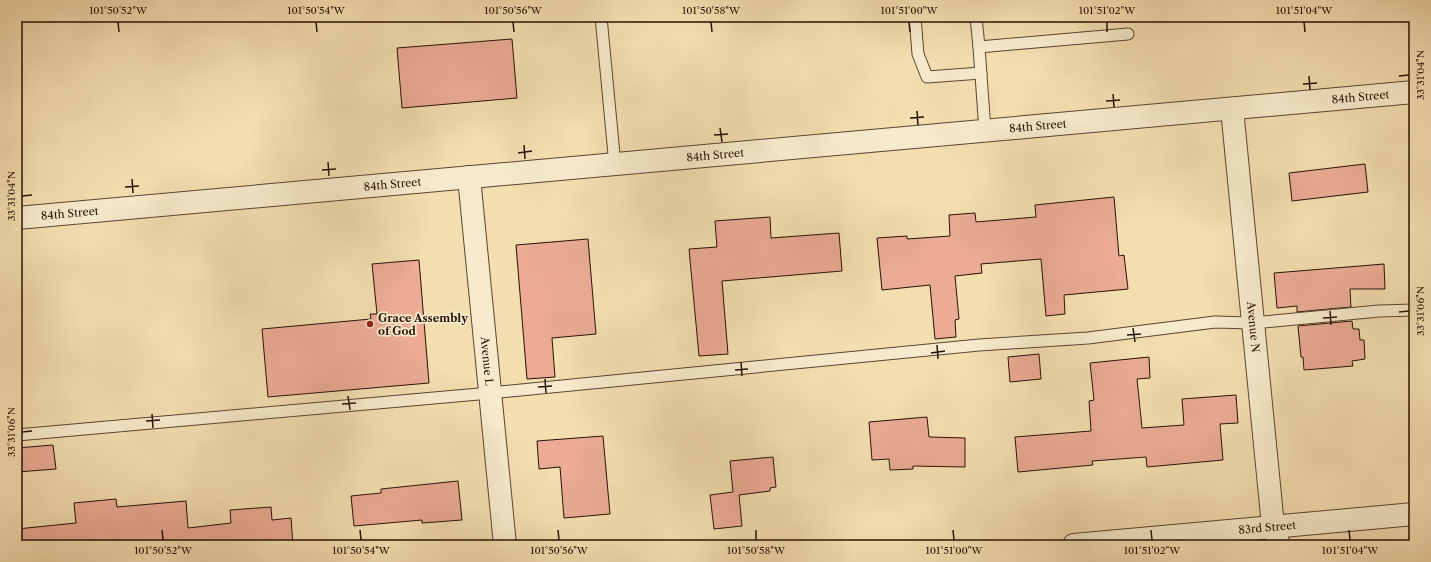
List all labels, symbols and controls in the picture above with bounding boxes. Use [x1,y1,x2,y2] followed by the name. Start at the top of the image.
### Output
[89,4,148,17] text: 101°50'52"W
[287,4,346,17] text: 101°50'54"W
[484,4,543,17] text: 101°50'56"W
[682,4,741,17] text: 101°50'58"W
[881,4,939,17] text: 101°51'00"W
[1079,4,1136,17] text: 101°51'02"W
[1276,4,1333,17] text: 101°51'04"W
[1414,50,1427,100] text: 33°31'04"N
[1331,87,1390,106] street label: 84th Street
[1008,116,1067,135] street label: 84th Street
[686,145,745,165] street label: 84th Street
[5,171,18,221] text: 33°31'04"N
[363,175,422,194] street label: 84th Street
[40,204,99,223] street label: 84th Street
[1414,286,1427,336] text: 33°31'06"N
[1244,300,1263,353] street label: Avenue N
[378,311,468,338] place label: Grace Assembly of God
[365,319,375,329] marker: Grace Assembly of God
[478,335,496,387] street label: Avenue L
[5,407,18,457] text: 33°31'06"N
[1238,518,1297,537] street label: 83rd Street
[134,544,193,557] text: 101°50'52"W
[332,544,391,557] text: 101°50'54"W
[530,544,589,557] text: 101°50'56"W
[727,544,786,557] text: 101°50'58"W
[926,544,984,557] text: 101°51'00"W
[1124,544,1181,557] text: 101°51'02"W
[1322,544,1379,557] text: 101°51'04"W

